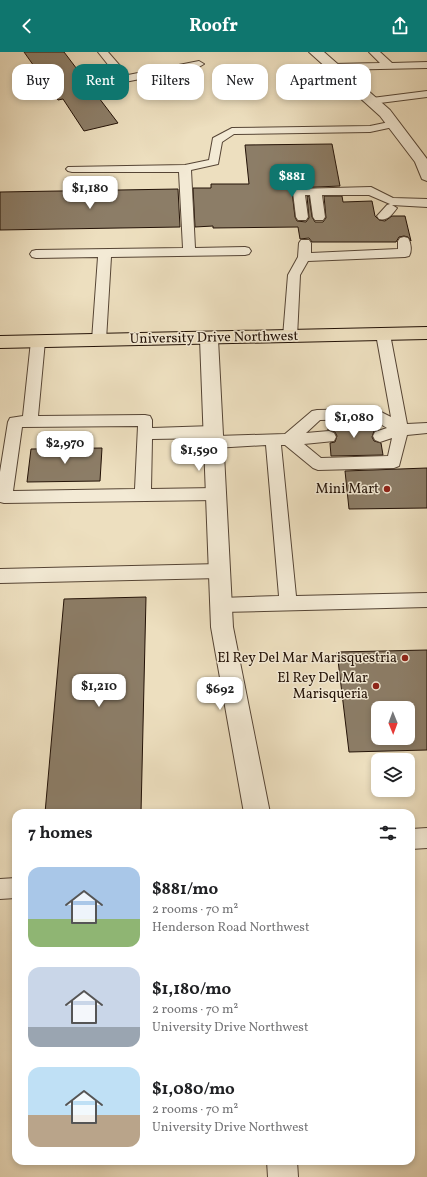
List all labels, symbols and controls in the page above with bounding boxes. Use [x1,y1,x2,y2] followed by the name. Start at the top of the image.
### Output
[189,14,238,39] text: Roofr
[16,15,38,37] icon: back
[389,15,411,37] icon: share
[12,64,64,100] chip: Buy
[72,64,129,100] chip: Rent
[137,64,204,100] chip: Filters
[212,64,268,100] chip: New
[276,64,371,100] chip: Apartment
[268,164,316,198] pin: $881
[279,168,305,186] text: $881
[57,176,123,210] pin: $1,180
[72,180,108,198] text: $1,180
[130,327,298,349] street label: University Drive Northwest
[321,405,387,439] pin: $1,080
[334,409,374,427] text: $1,080
[32,431,98,465] pin: $2,970
[46,435,84,453] text: $2,970
[166,438,232,472] pin: $1,590
[180,442,218,460] text: $1,590
[316,480,379,499] place label: Mini Mart
[382,484,392,494] marker: Mini Mart
[217,649,397,668] place label: El Rey Del Mar Marisquestria
[400,653,410,663] marker: El Rey Del Mar Marisquestria
[277,669,368,704] place label: El Rey Del Mar Marisqueria
[66,674,132,708] pin: $1,210
[196,677,244,711] pin: $692
[81,678,117,696] text: $1,210
[206,681,234,699] text: $692
[371,681,381,691] marker: El Rey Del Mar Marisqueria
[371,701,415,745] north arrow
[371,701,415,797] map controls
[371,753,415,797] button: layers
[28,822,93,845] text: 7 homes
[377,822,399,844] icon: filters
[152,878,218,901] text: $881/mo
[60,883,108,931] icon: home
[152,901,238,919] text: 2 rooms · 70 m²
[152,919,309,937] text: Henderson Road Northwest
[152,978,231,1001] text: $1,180/mo
[60,983,108,1031] icon: home
[152,1001,238,1019] text: 2 rooms · 70 m²
[152,1019,308,1037] text: University Drive Northwest
[152,1078,235,1101] text: $1,080/mo
[60,1083,108,1131] icon: home
[152,1101,238,1119] text: 2 rooms · 70 m²
[152,1119,308,1137] text: University Drive Northwest

